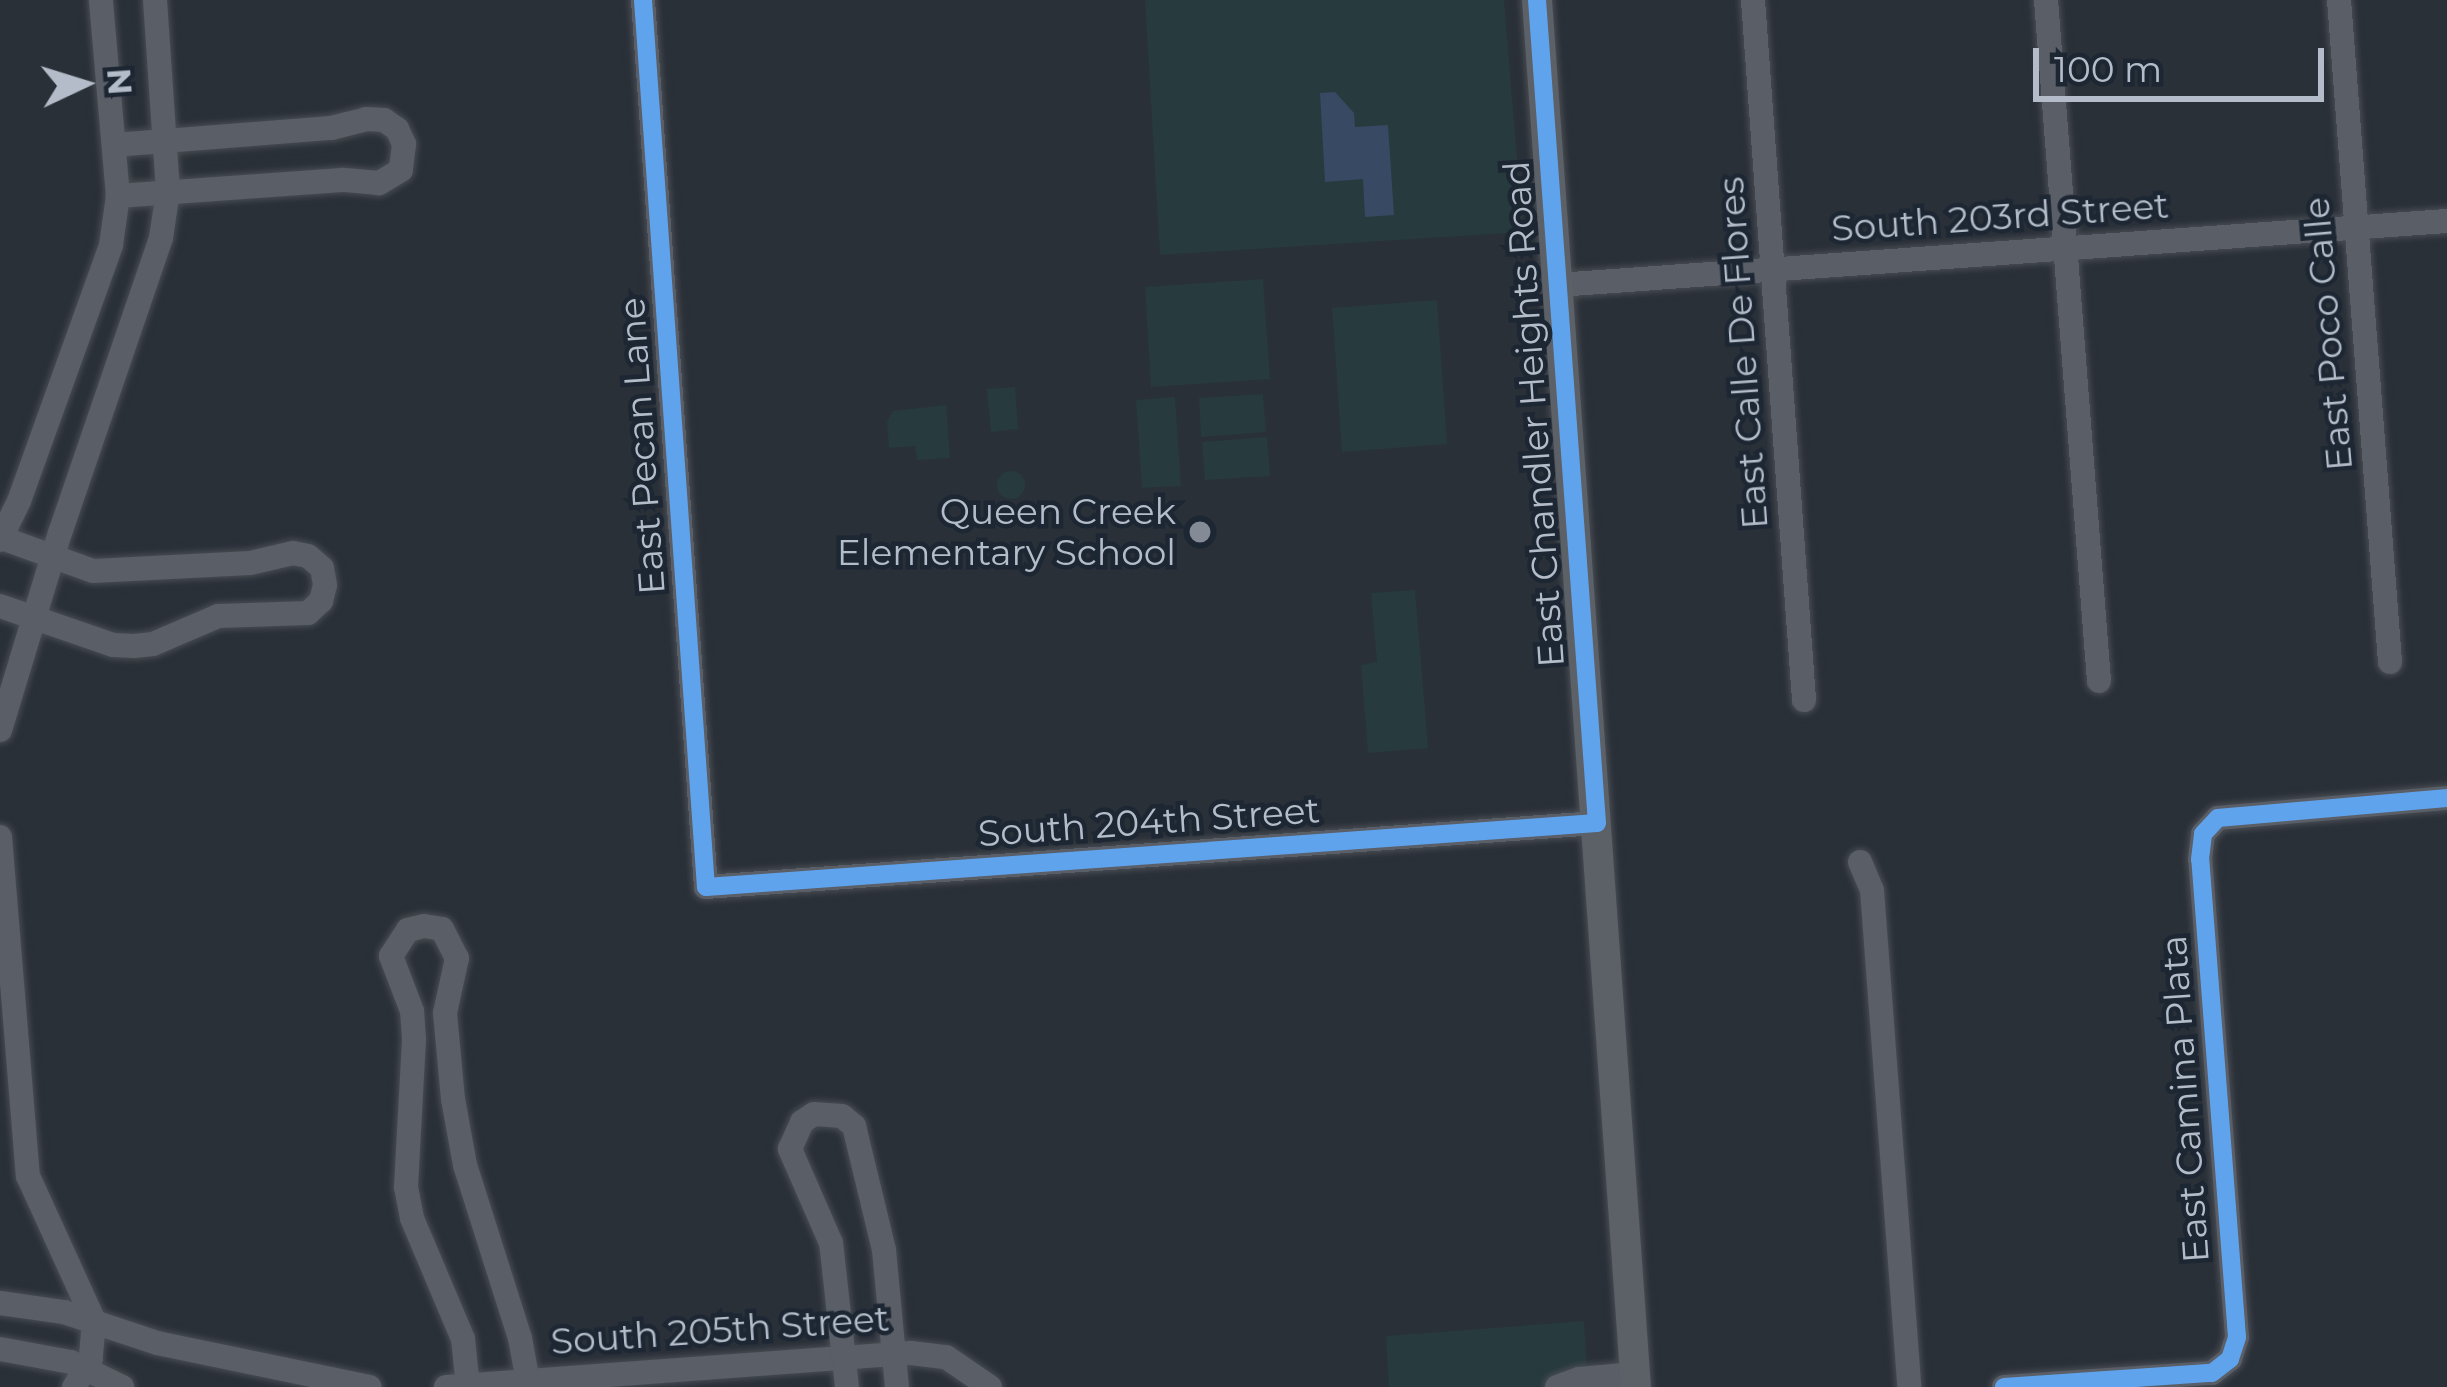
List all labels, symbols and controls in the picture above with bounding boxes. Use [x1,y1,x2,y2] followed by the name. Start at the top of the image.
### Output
[24,24,144,144] north arrow
[2039,24,2330,98] scale bar
[2054,47,2162,91] text: 100 m
[99,67,141,96] text: N
[1495,159,1573,669] street label: East Chandler Heights Road
[1709,175,1777,531] street label: East Calle De Flores
[1830,184,2170,250] street label: South 203rd Street
[2295,196,2361,472] street label: East Poco Calle
[610,296,674,596] street label: East Pecan Lane
[837,489,1176,574] place label: Queen Creek Elementary School
[1187,519,1213,545] marker: Queen Creek Elementary School
[977,789,1321,855] street label: South 204th Street
[2152,934,2218,1264] street label: East Camina Plata
[549,1297,891,1363] street label: South 205th Street

